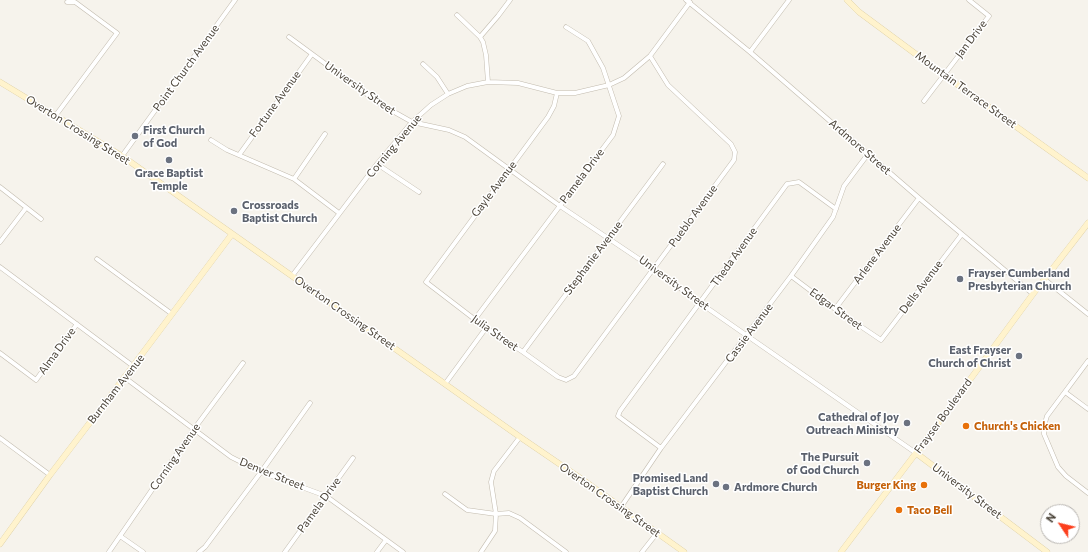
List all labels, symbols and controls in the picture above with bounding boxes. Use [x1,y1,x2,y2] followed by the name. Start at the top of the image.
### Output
[953,17,989,61] street label: Jan Drive
[150,22,222,114] street label: Point Church Avenue
[913,49,1019,131] street label: Mountain Terrace Street
[322,59,398,117] street label: University Street
[247,68,303,140] street label: Fortune Avenue
[23,92,133,168] street label: Overton Crossing Street
[364,112,424,180] street label: Corning Avenue
[826,117,894,177] street label: Ardmore Street
[143,123,205,149] place label: First Church of God
[130,131,140,141] marker: First Church of God
[557,146,607,206] street label: Pamela Drive
[164,155,174,165] marker: Grace Baptist Temple
[469,158,519,220] street label: Gayle Avenue
[135,166,203,192] place label: Grace Baptist Temple
[666,182,720,250] street label: Pueblo Avenue
[242,198,317,224] place label: Crossroads Baptist Church
[229,206,239,216] marker: Crossroads Baptist Church
[561,219,625,297] street label: Stephanie Avenue
[850,221,904,287] street label: Arlene Avenue
[708,225,760,289] street label: Theda Avenue
[636,253,712,313] street label: University Street
[897,258,945,316] street label: Dells Avenue
[968,266,1071,292] place label: Frayser Cumberland Presbyterian Church
[292,273,398,353] street label: Overton Crossing Street
[955,274,965,284] marker: Frayser Cumberland Presbyterian Church
[807,285,865,333] street label: Edgar Street
[722,301,776,365] street label: Cassie Avenue
[469,312,521,354] street label: Julia Street
[36,325,78,377] street label: Alma Drive
[928,343,1011,369] place label: East Frayser Church of Christ
[1014,351,1024,361] marker: East Frayser Church of Christ
[85,352,147,426] street label: Burnham Avenue
[911,376,975,456] street label: Frayser Boulevard
[806,410,899,436] place label: Cathedral of Joy Outreach Ministry
[902,418,912,428] marker: Cathedral of Joy Outreach Ministry
[974,419,1060,433] place label: Church's Chicken
[147,421,203,493] street label: Corning Avenue
[961,421,971,431] marker: Church's Chicken
[786,450,859,476] place label: The Pursuit of God Church
[238,455,306,493] street label: Denver Street
[862,458,872,468] marker: The Pursuit of God Church
[557,460,663,540] street label: Overton Crossing Street
[930,460,1004,522] street label: University Street
[633,471,708,497] place label: Promised Land Baptist Church
[294,475,344,535] street label: Pamela Drive
[856,478,916,492] place label: Burger King
[711,479,721,489] marker: Promised Land Baptist Church
[734,480,817,494] place label: Ardmore Church
[919,480,929,490] marker: Burger King
[721,482,731,492] marker: Ardmore Church
[907,503,952,517] place label: Taco Bell
[1040,504,1080,544] north arrow
[894,505,904,515] marker: Taco Bell
[1043,510,1058,525] text: N

